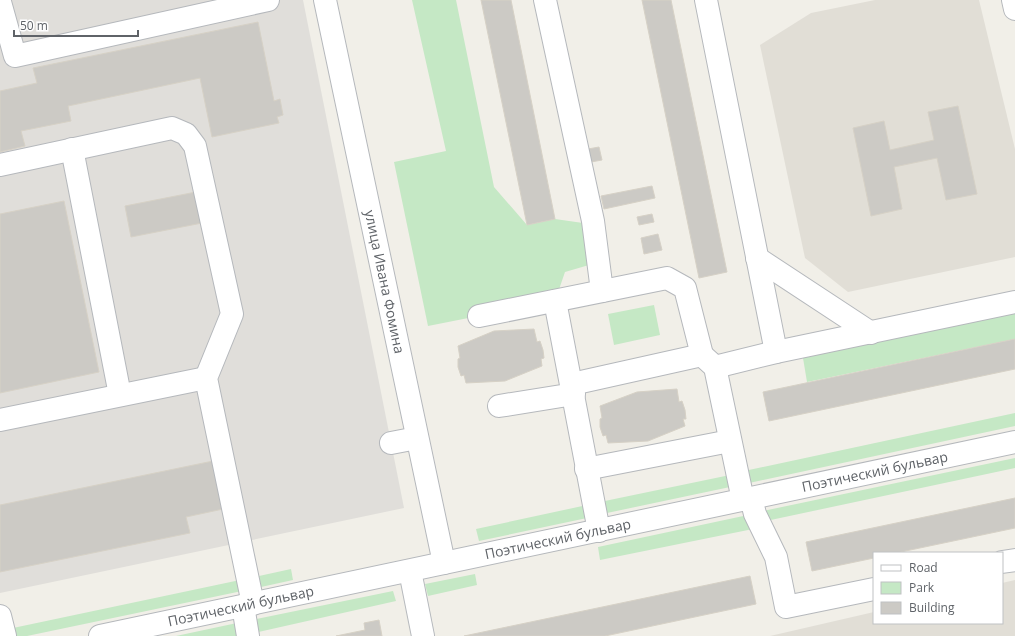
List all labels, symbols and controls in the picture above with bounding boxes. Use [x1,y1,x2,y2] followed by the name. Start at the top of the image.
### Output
[14,12,138,38] scale bar
[20,17,48,34] text: 50 m
[361,208,409,355] street label: улица Ивана Фомина
[800,447,949,496] street label: Поэтический бульвар
[483,514,633,563] street label: Поэтический бульвар
[873,552,1003,624] legend
[909,559,938,576] text: Road
[909,579,935,596] text: Park
[166,581,316,630] street label: Поэтический бульвар
[909,599,955,616] text: Building

